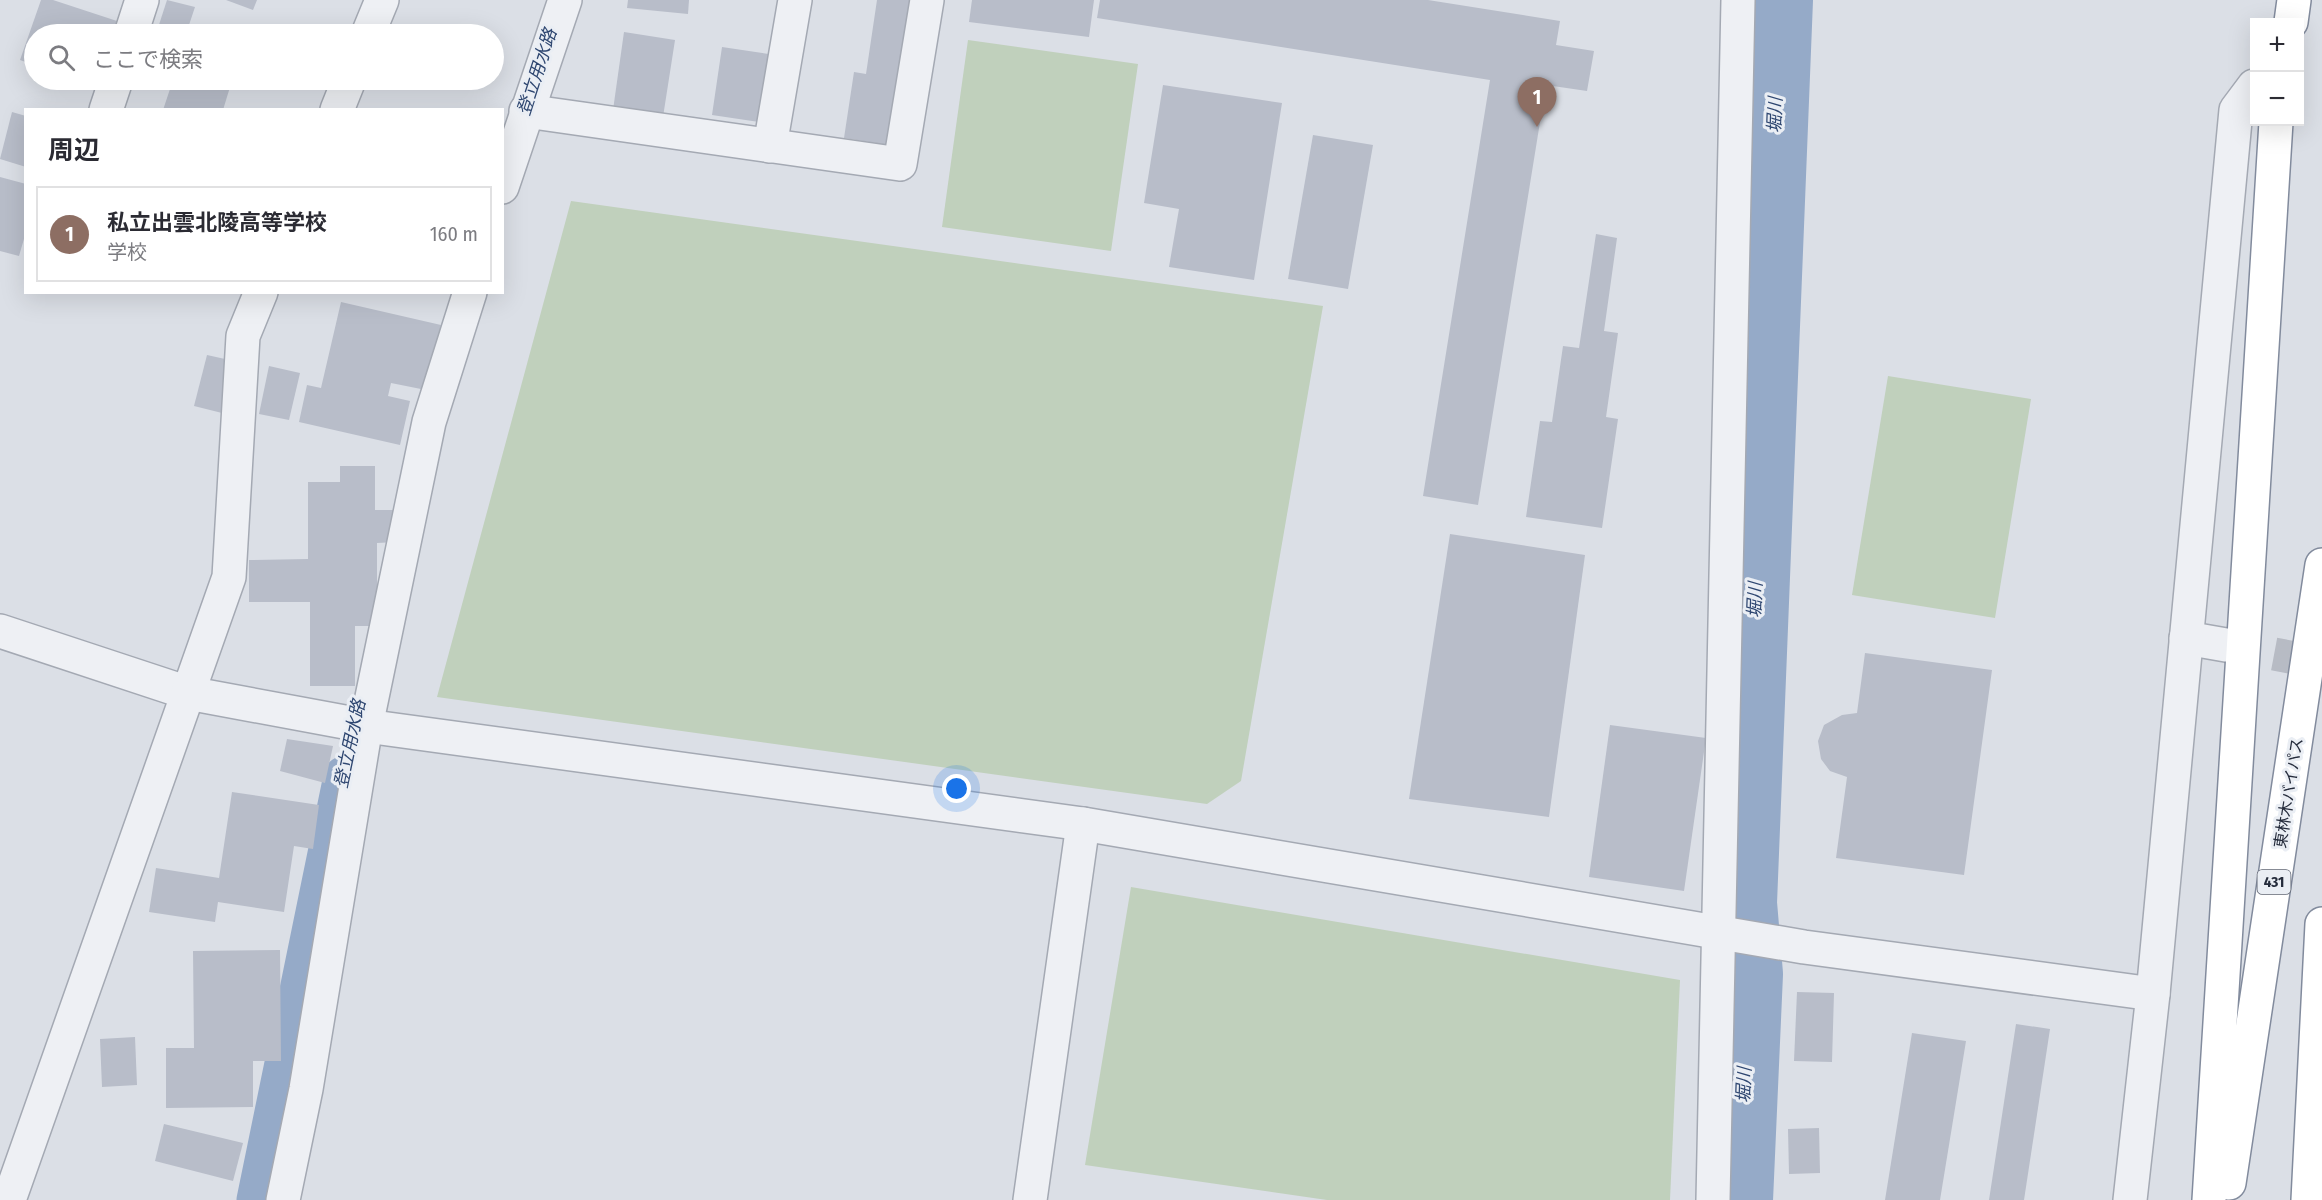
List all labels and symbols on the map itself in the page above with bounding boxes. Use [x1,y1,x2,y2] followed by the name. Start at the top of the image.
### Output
[513,24,562,118] water label: 登立用水路
[1518,78,1556,127] pin: 1
[1763,95,1787,133] water label: 堀川
[1743,580,1767,618] water label: 堀川
[330,696,371,790] water label: 登立用水路
[2270,736,2307,850] street label: 東林木バイパス
[942,774,971,803] your location
[2258,870,2290,894] road number: 431
[1732,1065,1756,1103] water label: 堀川

